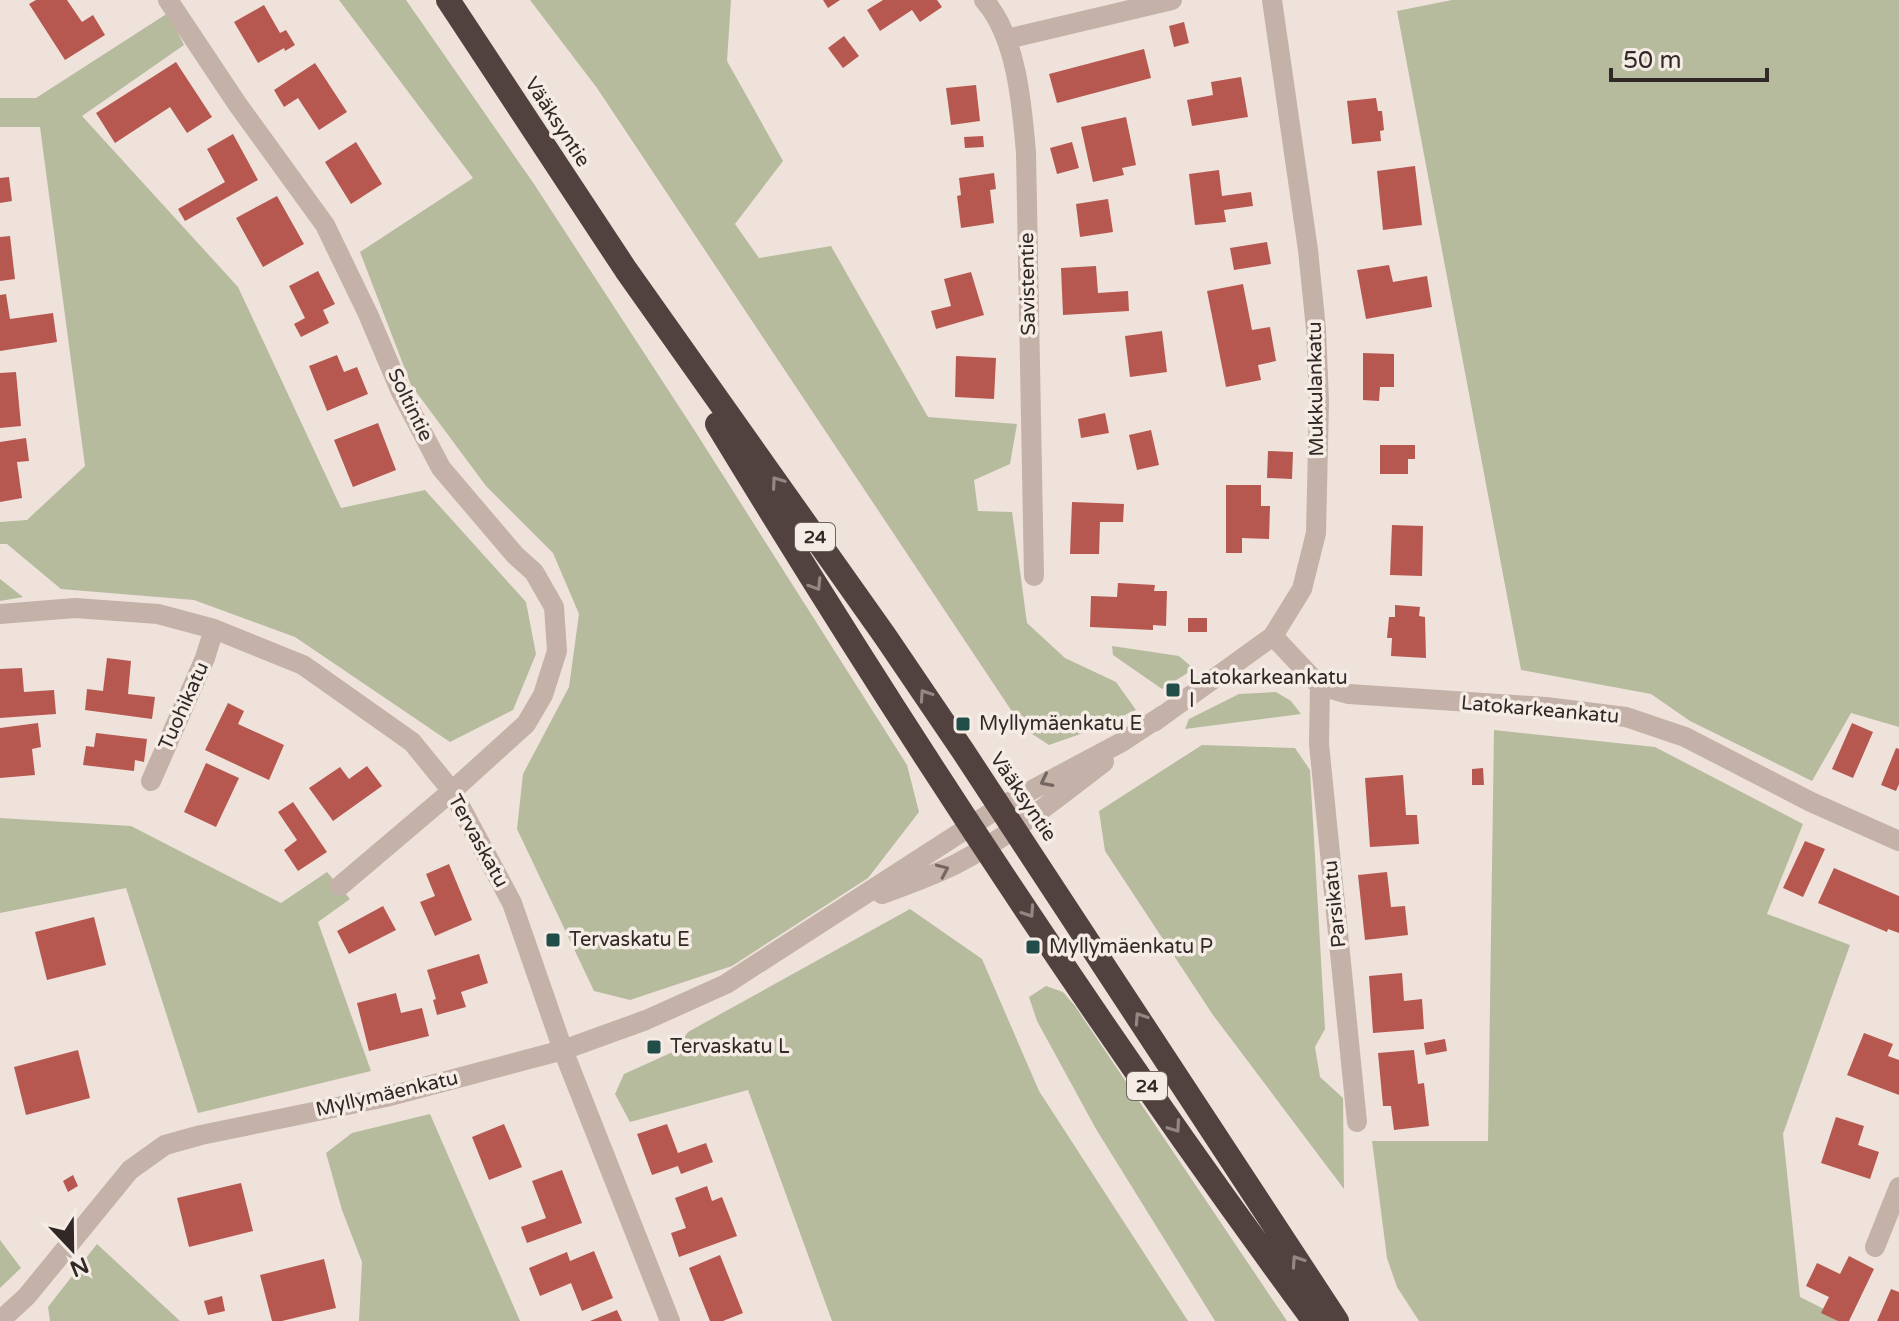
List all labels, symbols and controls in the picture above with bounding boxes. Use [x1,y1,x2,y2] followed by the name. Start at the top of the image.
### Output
[1611,32,1767,82] scale bar
[1623,46,1681,75] text: 50 m
[519,73,595,171] street label: Vääksyntie
[1015,232,1041,336] street label: Savistentie
[1303,321,1329,457] street label: Mukkulankatu
[382,365,438,445] street label: Soltintie
[772,477,787,491] one-way arrow
[795,523,835,551] road number: 24
[806,576,821,591] one-way arrow
[154,658,214,754] street label: Tuohikatu
[1189,666,1348,713] place label: Latokarkeankatu I
[1164,681,1182,699] marker: Latokarkeankatu I
[920,690,935,704] one-way arrow
[1460,691,1620,729] street label: Latokarkeankatu
[979,712,1142,736] place label: Myllymäenkatu E
[954,715,972,733] marker: Myllymäenkatu E
[984,748,1062,846] street label: Vääksyntie
[1040,771,1055,786] one-way arrow
[443,790,513,892] street label: Tervaskatu
[1318,859,1352,949] street label: Parsikatu
[935,863,949,879] one-way arrow
[1019,903,1034,917] one-way arrow
[569,928,690,952] place label: Tervaskatu E
[544,931,562,949] marker: Tervaskatu E
[1049,935,1213,959] place label: Myllymäenkatu P
[1024,938,1042,956] marker: Myllymäenkatu P
[1134,1012,1149,1026] one-way arrow
[670,1035,790,1059] place label: Tervaskatu L
[645,1038,663,1056] marker: Tervaskatu L
[314,1066,460,1122] street label: Myllymäenkatu
[1127,1072,1167,1100] road number: 24
[1165,1118,1180,1132] one-way arrow
[32,1209,112,1289] north arrow
[66,1251,92,1282] text: N
[1292,1255,1307,1270] one-way arrow

